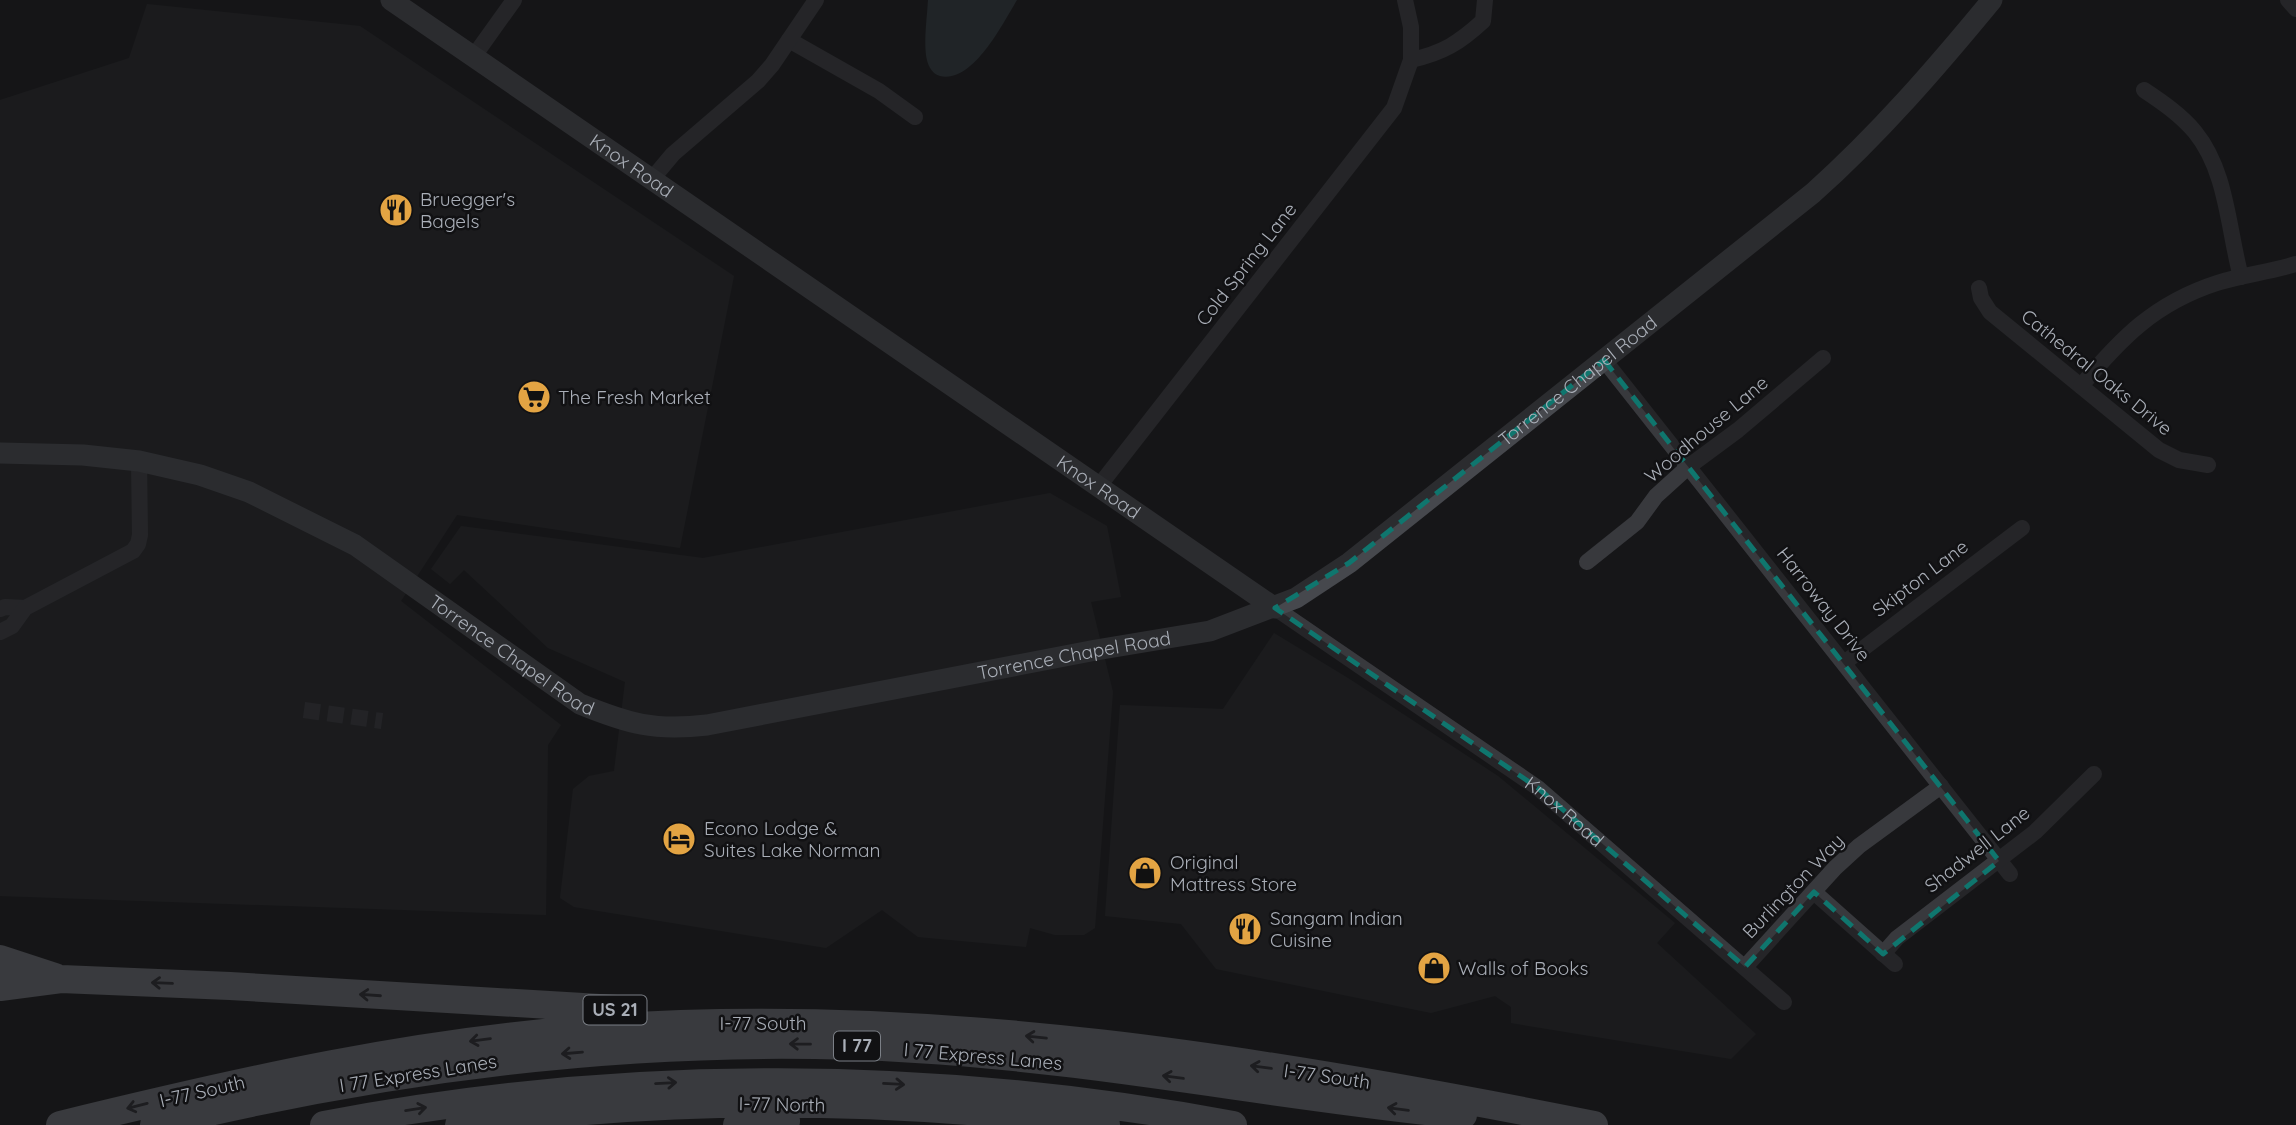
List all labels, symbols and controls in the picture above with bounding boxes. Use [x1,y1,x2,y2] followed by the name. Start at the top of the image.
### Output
[585,128,678,203] street label: Knox Road
[420,187,515,233] place label: Bruegger's Bagels
[377,191,415,229] restaurant icon: Bruegger's Bagels
[1190,198,1302,330] street label: Cold Spring Lane
[2017,304,2177,440] street label: Cathedral Oaks Drive
[1493,310,1662,451] street label: Torrence Chapel Road
[1639,370,1773,488] street label: Woodhouse Lane
[515,378,553,416] supermarket icon: The Fresh Market
[558,385,711,409] place label: The Fresh Market
[1052,450,1145,524] street label: Knox Road
[1867,534,1973,622] street label: Skipton Lane
[1772,542,1876,666] street label: Harroway Drive
[425,589,598,721] street label: Torrence Chapel Road
[975,626,1172,685] street label: Torrence Chapel Road
[1521,771,1609,852] street label: Knox Road
[1920,801,2034,897] street label: Shadwell Lane
[704,816,880,862] place label: Econo Lodge & Suites Lake Norman
[660,820,698,858] hotel icon: Econo Lodge & Suites Lake Norman
[1737,829,1849,943] street label: Burlington Way
[1170,850,1297,896] place label: Original Mattress Store
[1126,854,1164,892] shop icon: Original Mattress Store
[1270,906,1403,952] place label: Sangam Indian Cuisine
[1226,910,1264,948] restaurant icon: Sangam Indian Cuisine
[1415,949,1453,987] shop icon: Walls of Books
[1458,956,1588,980] place label: Walls of Books
[151,977,174,990] one-way arrow
[359,988,382,1001] one-way arrow
[584,995,646,1024] road number: US 21
[719,1011,807,1035] street label: I-77 South
[1025,1030,1047,1043] one-way arrow
[834,1031,880,1060] road number: I 77
[469,1034,492,1047] one-way arrow
[903,1037,1063,1075] street label: I 77 Express Lanes
[788,1038,811,1051] one-way arrow
[562,1047,584,1060] one-way arrow
[338,1049,498,1097] street label: I 77 Express Lanes
[1282,1058,1372,1094] street label: I-77 South
[1250,1060,1273,1073] one-way arrow
[157,1070,247,1112] street label: I-77 South
[1162,1070,1184,1083] one-way arrow
[654,1077,677,1090] one-way arrow
[882,1078,905,1091] one-way arrow
[738,1091,826,1117] street label: I-77 North
[126,1100,149,1113] one-way arrow
[404,1102,426,1115] one-way arrow
[1387,1102,1410,1115] one-way arrow

